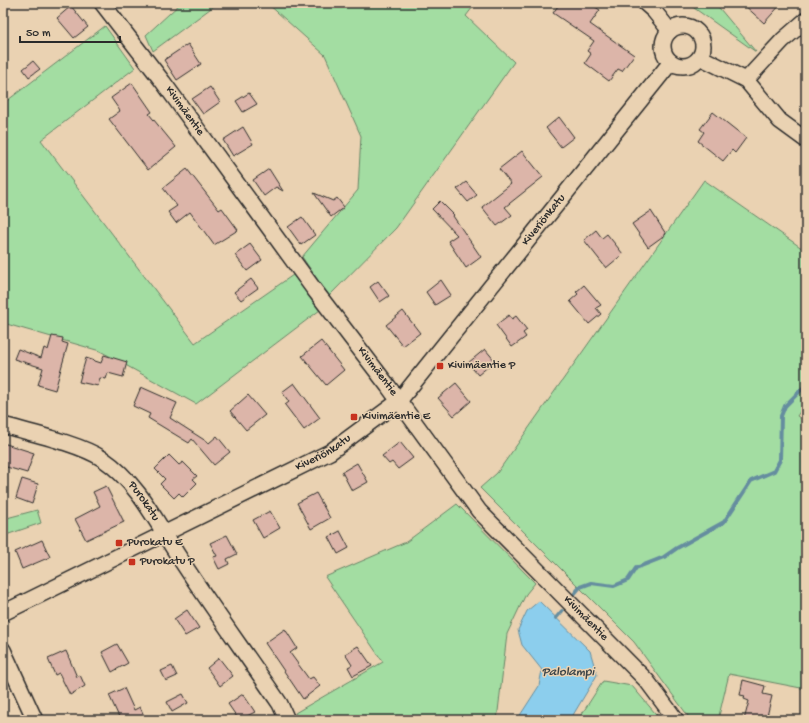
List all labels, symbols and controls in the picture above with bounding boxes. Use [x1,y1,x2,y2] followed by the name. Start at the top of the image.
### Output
[20,18,120,44] scale bar
[26,27,51,41] text: 50 m
[162,84,207,139] street label: Kivimäentie
[519,191,569,249] street label: Kiveriönkatu
[354,344,401,400] street label: Kivimäentie
[448,359,516,373] place label: Kivimäentie P
[435,361,445,371] marker: Kivimäentie P
[362,410,431,424] place label: Kivimäentie E
[349,412,359,422] marker: Kivimäentie E
[293,432,354,475] street label: Kiveriönkatu
[124,478,162,524] street label: Purokatu
[126,536,183,550] place label: Purokatu E
[114,538,124,548] marker: Purokatu E
[139,555,195,569] place label: Purokatu P
[127,557,137,567] marker: Purokatu P
[560,593,611,645] street label: Kivimäentie
[542,665,596,680] water label: Palolampi

